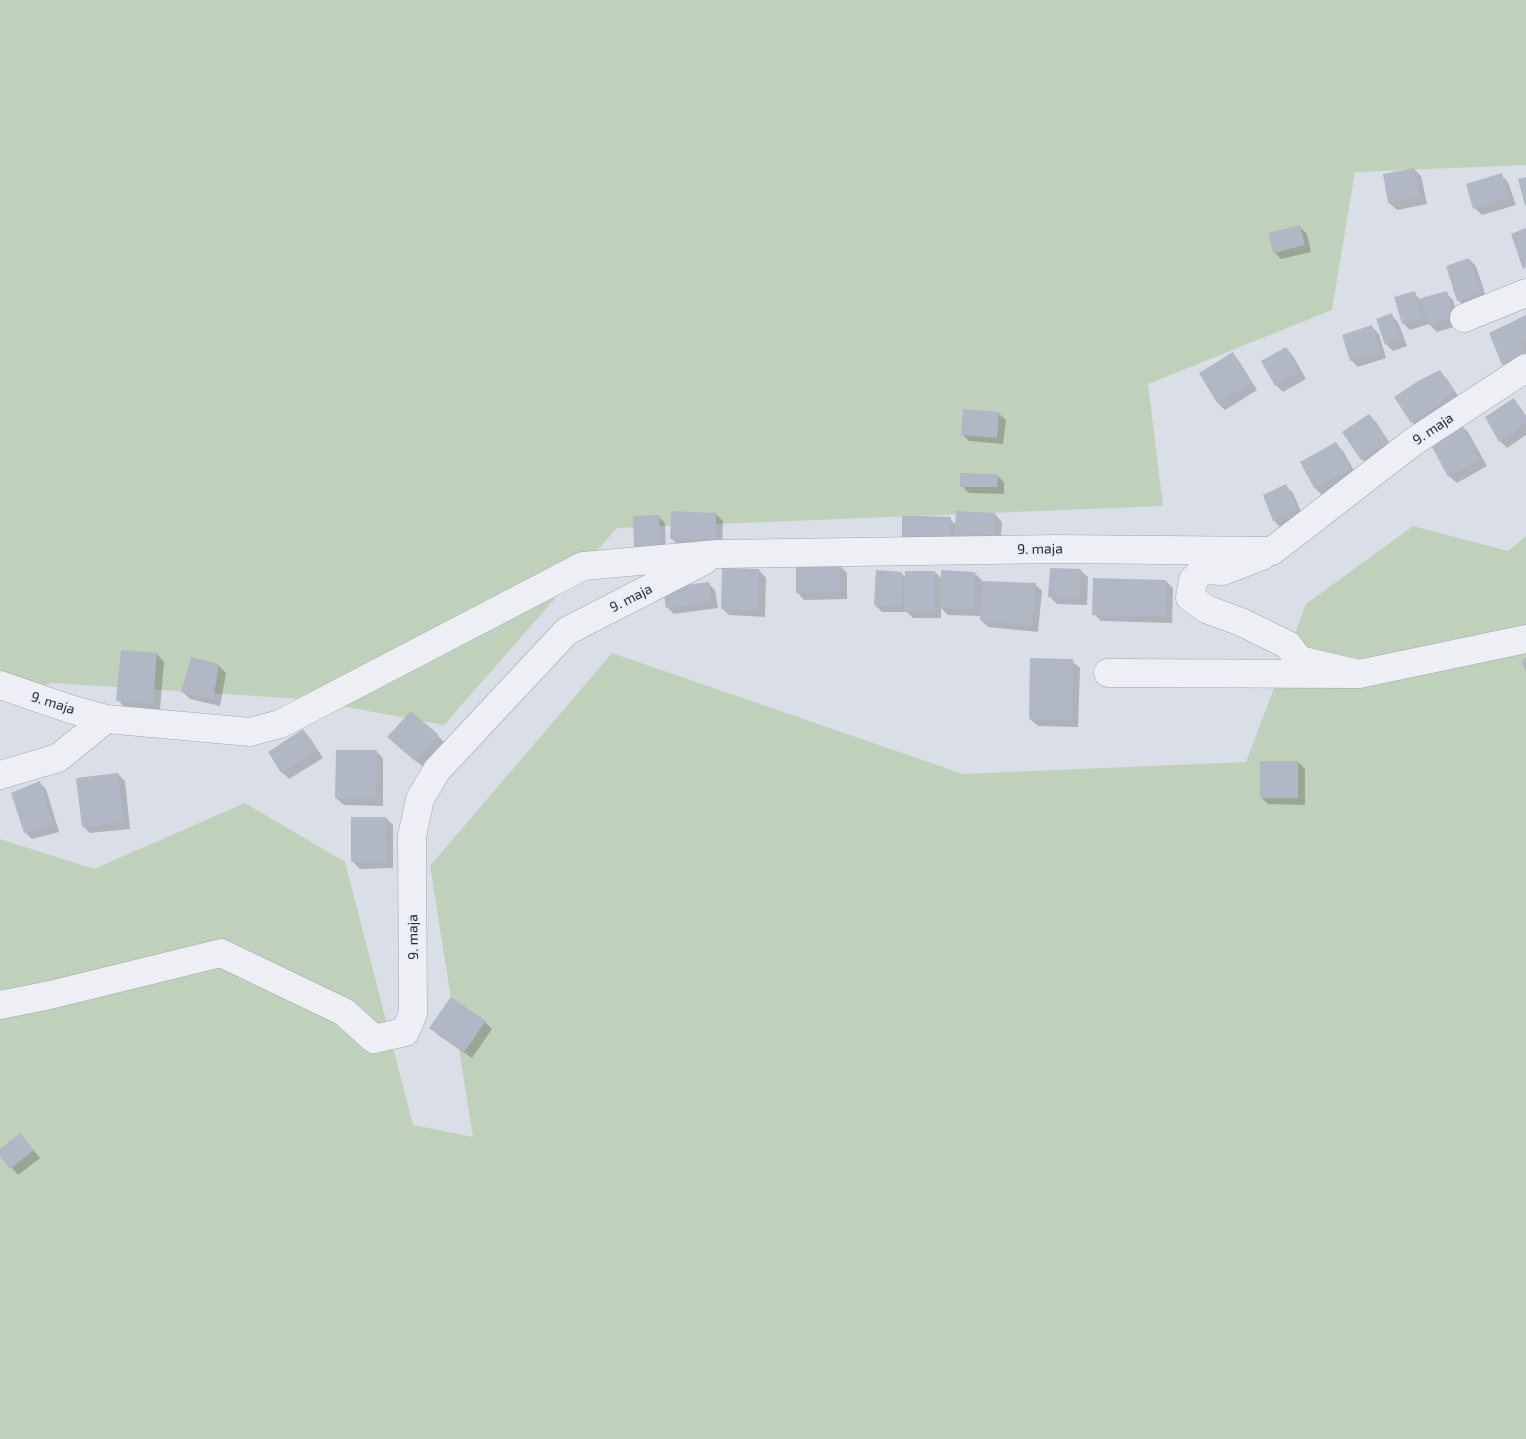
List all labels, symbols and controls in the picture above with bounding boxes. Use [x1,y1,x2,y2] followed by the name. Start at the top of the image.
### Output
[1409,409,1457,449] street label: 9. maja
[1017,540,1063,558] street label: 9. maja
[607,580,655,616] street label: 9. maja
[29,688,77,718] street label: 9. maja
[404,914,422,960] street label: 9. maja

